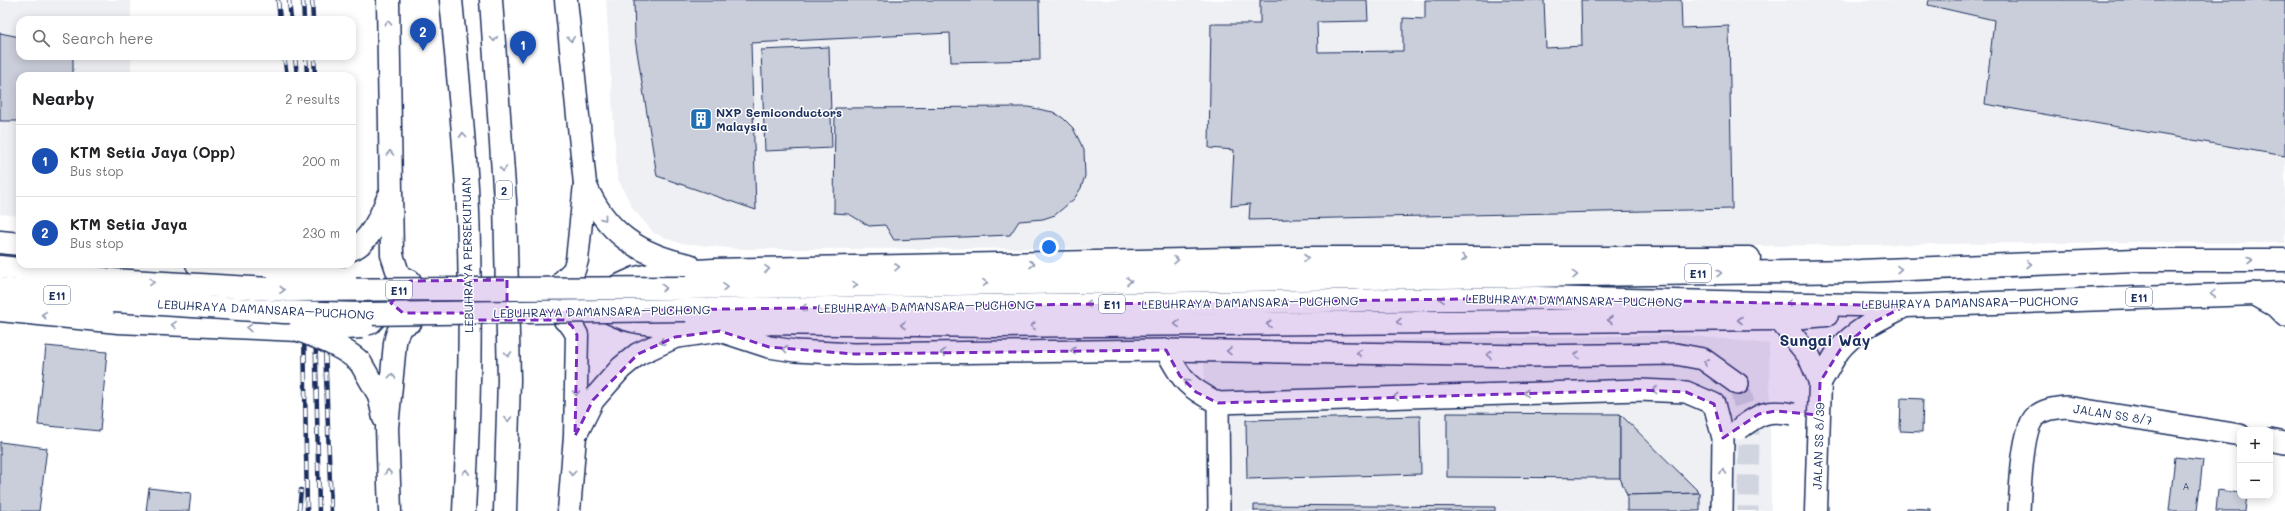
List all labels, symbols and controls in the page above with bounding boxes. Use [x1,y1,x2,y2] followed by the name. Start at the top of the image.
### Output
[16,16,356,60] search box
[410,18,436,51] pin: 2
[384,20,393,26] one-way arrow
[30,27,52,49] icon: search
[62,28,153,48] text: Search here
[510,31,536,64] pin: 1
[489,36,498,42] one-way arrow
[566,36,575,42] one-way arrow
[32,87,94,109] text: Nearby
[285,90,340,107] text: 2 results
[716,104,842,134] place label: NXP Semiconductors Malaysia
[688,106,714,132] building icon: NXP Semiconductors Malaysia
[458,132,467,138] one-way arrow
[70,142,235,162] text: KTM Setia Jaya (Opp)
[386,150,394,156] one-way arrow
[42,152,48,169] text: 1
[302,152,340,169] text: 200 m
[70,162,123,179] text: Bus stop
[498,166,507,172] one-way arrow
[458,177,476,333] street label: LEBUHRAYA PERSEKUTUAN
[496,181,512,199] road number: 2
[600,213,607,220] one-way arrow
[70,214,187,234] text: KTM Setia Jaya
[41,224,49,241] text: 2
[303,224,340,241] text: 230 m
[70,234,123,251] text: Bus stop
[1039,237,1059,257] your location
[1303,254,1309,262] one-way arrow
[1461,254,1467,262] one-way arrow
[1173,256,1179,264] one-way arrow
[2247,256,2253,264] one-way arrow
[1029,259,1035,268] one-way arrow
[2026,260,2032,268] one-way arrow
[894,263,900,271] one-way arrow
[1685,264,1711,282] road number: E11
[764,265,770,273] one-way arrow
[1896,265,1902,274] one-way arrow
[1716,269,1722,277] one-way arrow
[1572,271,1578,279] one-way arrow
[1126,277,1132,285] one-way arrow
[149,278,155,287] one-way arrow
[982,279,988,288] one-way arrow
[386,281,412,299] road number: E11
[852,281,858,289] one-way arrow
[722,283,728,291] one-way arrow
[661,284,667,292] one-way arrow
[279,285,285,294] one-way arrow
[44,286,70,304] road number: E11
[2126,288,2152,306] road number: E11
[1465,290,1683,310] street label: LEBUHRAYA DAMANSARA–PUCHONG
[2210,290,2216,298] one-way arrow
[1141,292,1359,312] street label: LEBUHRAYA DAMANSARA–PUCHONG
[1861,292,2079,312] street label: LEBUHRAYA DAMANSARA–PUCHONG
[157,295,375,323] street label: LEBUHRAYA DAMANSARA–PUCHONG
[1099,295,1125,313] road number: E11
[1439,295,1445,303] one-way arrow
[817,296,1035,316] street label: LEBUHRAYA DAMANSARA–PUCHONG
[1786,299,1792,308] one-way arrow
[1085,300,1091,308] one-way arrow
[493,301,711,321] street label: LEBUHRAYA DAMANSARA–PUCHONG
[801,304,807,312] one-way arrow
[41,311,48,320] one-way arrow
[1607,316,1613,325] one-way arrow
[1737,316,1743,324] one-way arrow
[1396,318,1402,326] one-way arrow
[1266,319,1272,328] one-way arrow
[1174,320,1180,329] one-way arrow
[171,321,177,330] one-way arrow
[900,321,906,329] one-way arrow
[1030,322,1036,330] one-way arrow
[246,324,252,333] one-way arrow
[1779,329,1871,350] district label: Sungai Way
[659,337,667,345] one-way arrow
[782,345,789,354] one-way arrow
[1070,347,1076,356] one-way arrow
[1226,347,1232,355] one-way arrow
[940,349,946,357] one-way arrow
[1356,349,1362,357] one-way arrow
[504,351,512,357] one-way arrow
[1486,351,1492,359] one-way arrow
[1574,351,1580,359] one-way arrow
[1703,359,1710,366] one-way arrow
[387,373,396,379] one-way arrow
[1183,379,1191,387] one-way arrow
[1652,386,1658,395] one-way arrow
[1523,389,1529,397] one-way arrow
[572,390,580,396] one-way arrow
[1393,393,1399,401] one-way arrow
[2072,400,2154,428] street label: JALAN SS 8/7
[1808,402,1828,490] street label: JALAN SS 8/39
[503,416,512,422] one-way arrow
[2237,427,2273,499] map controls
[2237,427,2273,463] button: +
[2237,463,2273,499] button: −
[384,469,393,475] one-way arrow
[462,469,470,475] one-way arrow
[1718,469,1727,475] one-way arrow
[567,470,576,477] one-way arrow
[2183,479,2190,493] house number: A

